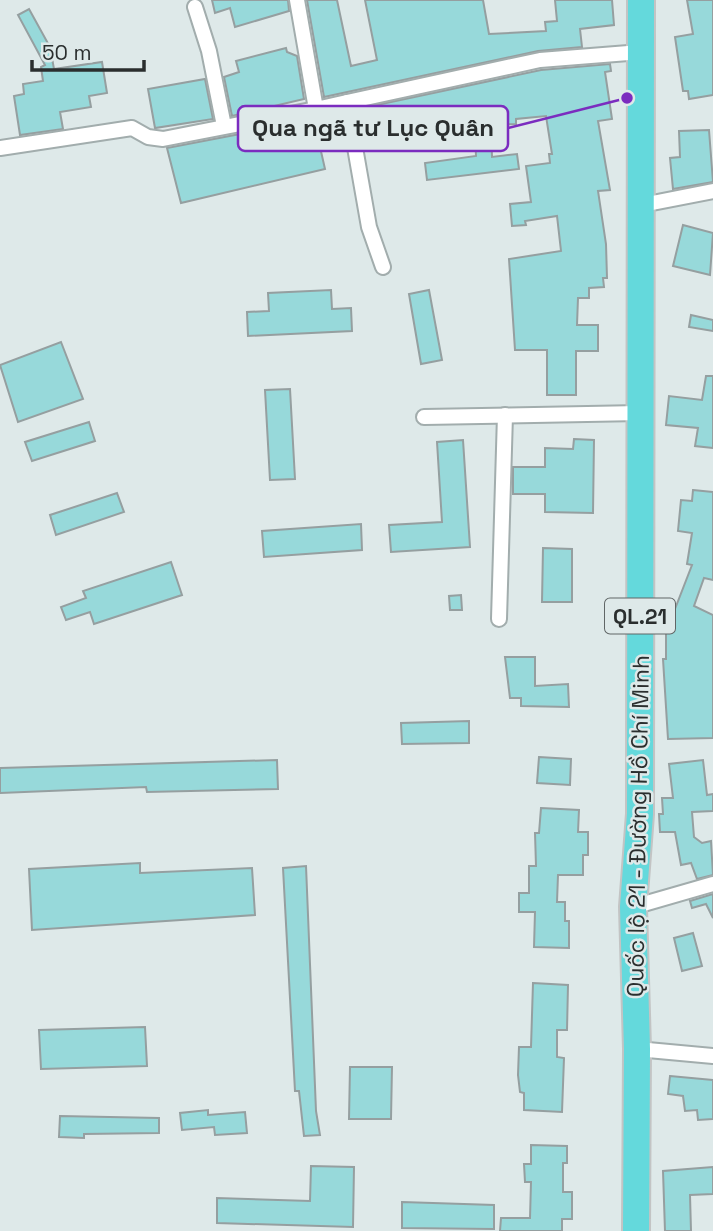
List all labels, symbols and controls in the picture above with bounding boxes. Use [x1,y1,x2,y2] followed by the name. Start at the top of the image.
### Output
[32,28,144,72] scale bar
[42,39,92,66] text: 50 m
[238,106,508,151] callout: Qua ngã tư Lục Quân
[252,112,494,143] text: Qua ngã tư Lục Quân
[605,598,675,634] road number: QL.21
[620,655,656,997] street label: Quốc lộ 21 - Đường Hồ Chí Minh

